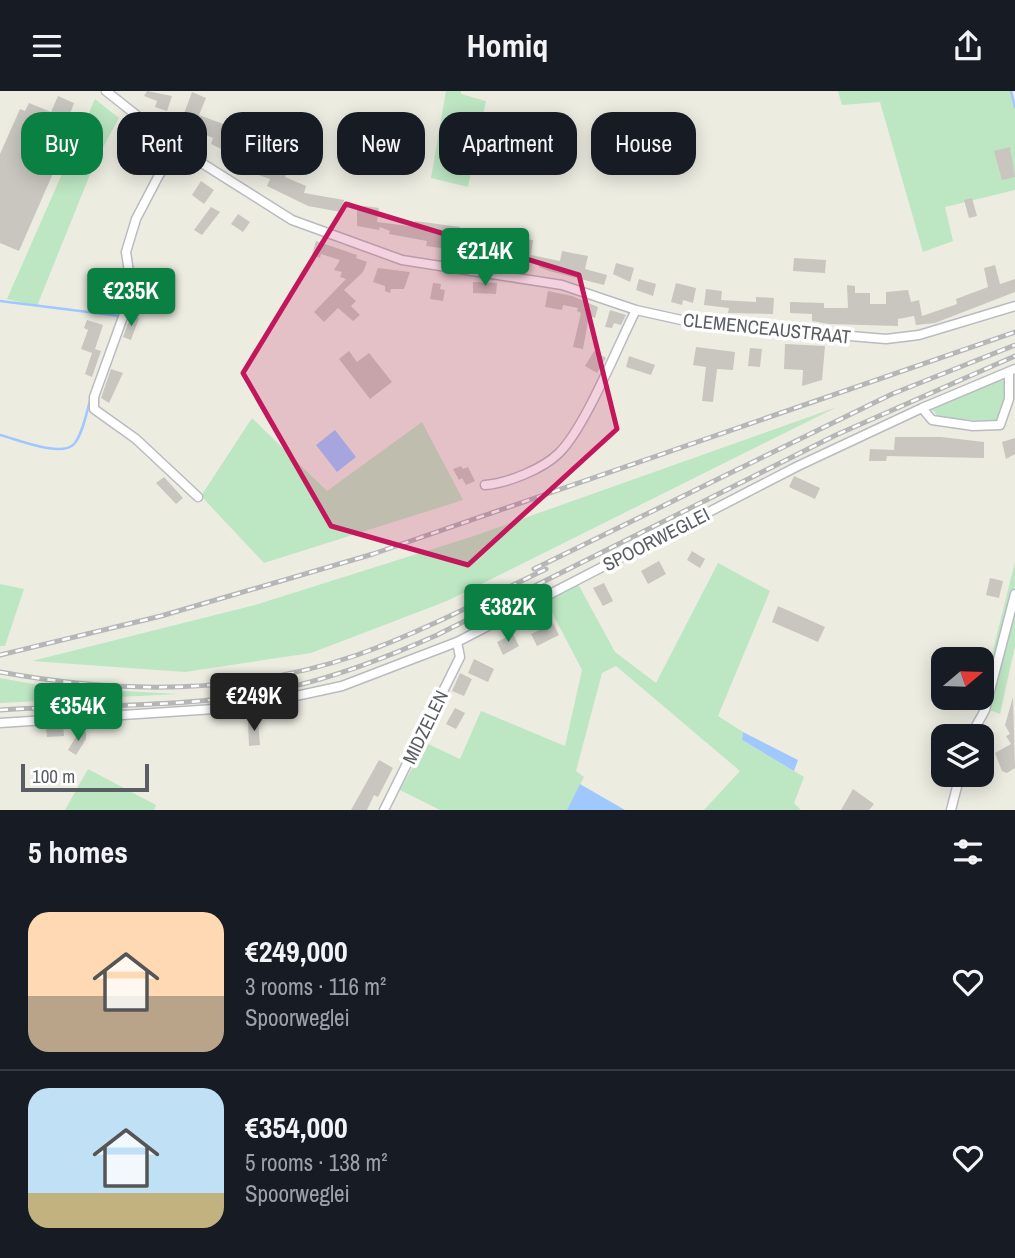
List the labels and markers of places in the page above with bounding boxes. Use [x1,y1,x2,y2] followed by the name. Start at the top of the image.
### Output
[436,229,534,288] pin: €214K
[82,268,180,328] pin: €235K
[459,585,557,644] pin: €382K
[205,673,303,733] pin: €249K
[29,683,127,743] pin: €354K

